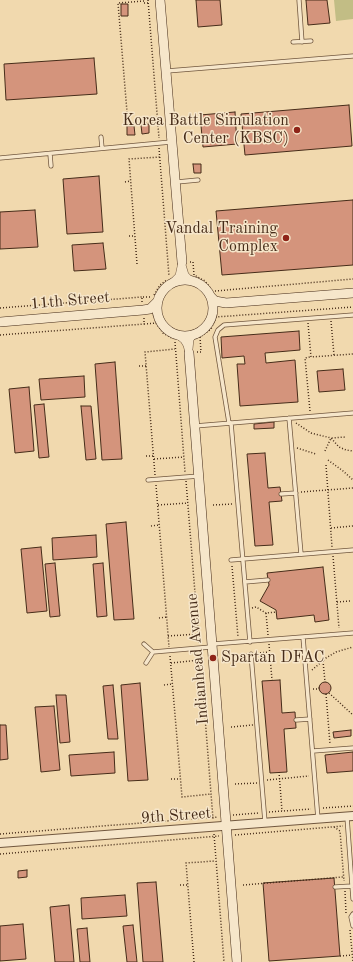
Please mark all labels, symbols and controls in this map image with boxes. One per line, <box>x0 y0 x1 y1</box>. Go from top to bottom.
place label: Korea Battle Simulation Center (KBSC) <box>122 111 289 149</box>
marker: Korea Battle Simulation Center (KBSC) <box>292 125 302 135</box>
place label: Vandal Training Complex <box>165 219 278 257</box>
marker: Vandal Training Complex <box>281 233 291 243</box>
street label: 11th Street <box>29 288 111 314</box>
street label: Indianhead Avenue <box>183 593 213 725</box>
place label: Spartan DFAC <box>221 648 324 668</box>
marker: Spartan DFAC <box>208 653 218 663</box>
street label: 9th Street <box>140 804 212 828</box>

